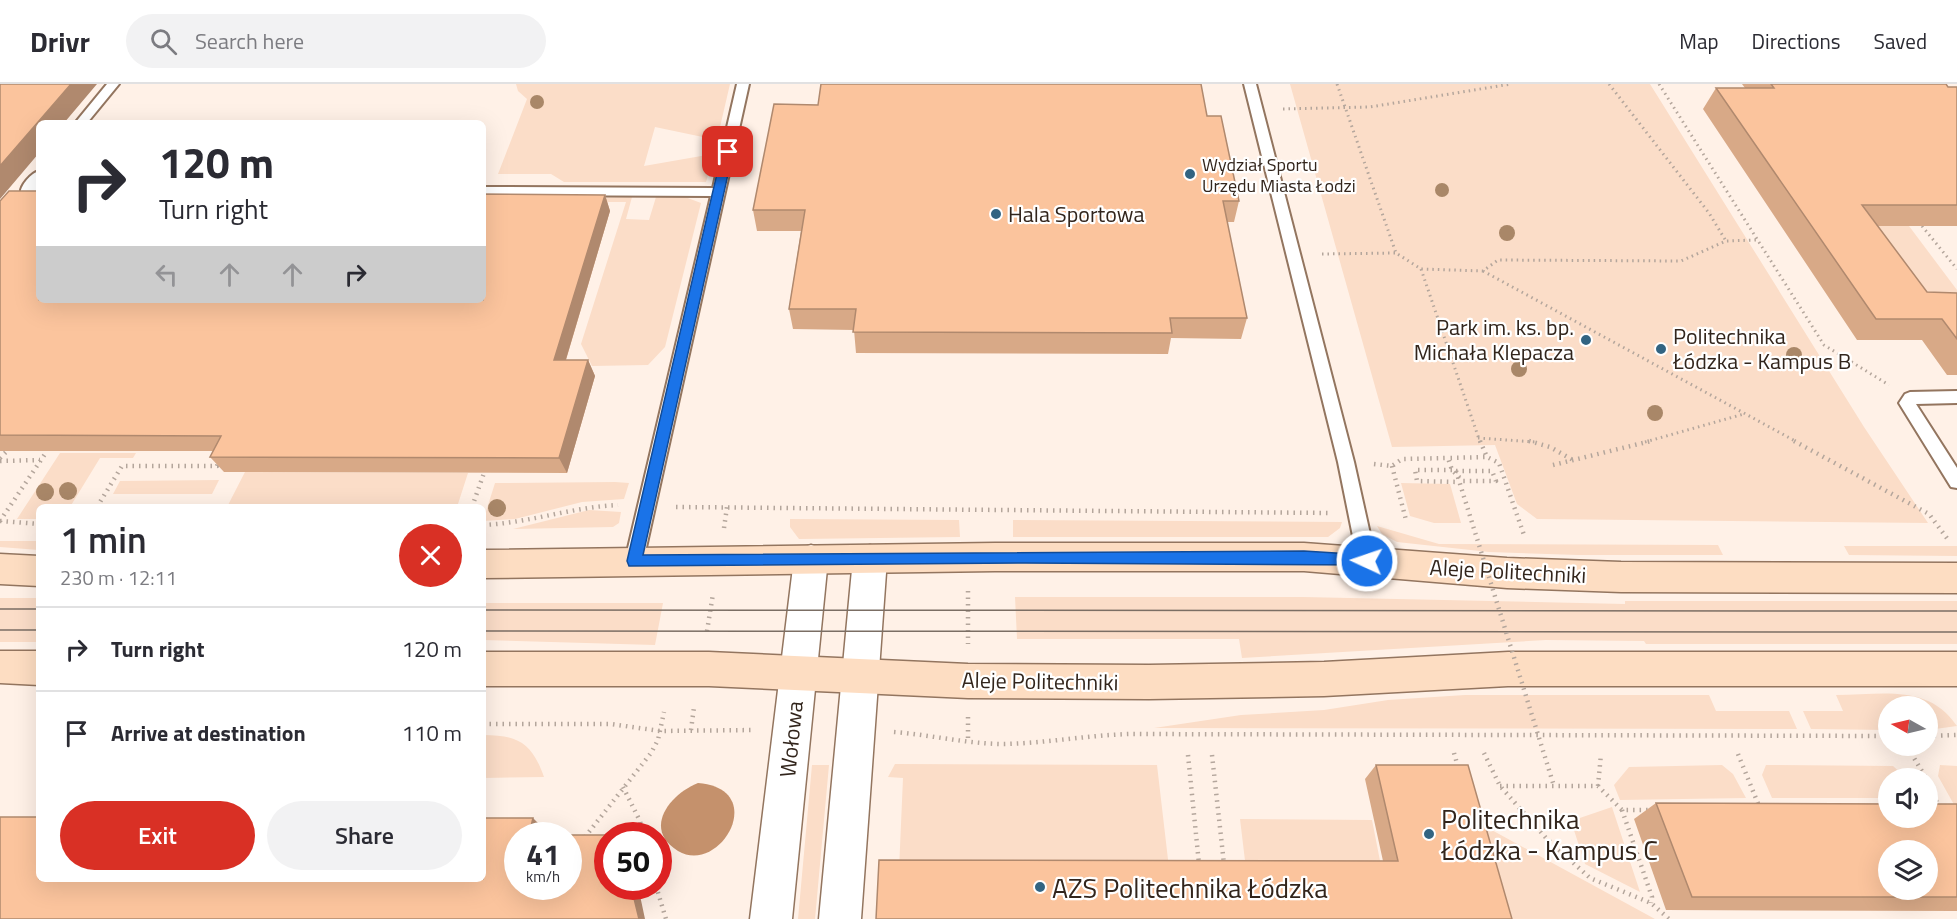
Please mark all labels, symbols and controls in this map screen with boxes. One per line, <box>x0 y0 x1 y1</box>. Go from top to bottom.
search box <box>126 14 546 68</box>
text: Drivr <box>30 20 90 63</box>
text: Search here <box>195 24 304 58</box>
icon: search <box>147 25 180 58</box>
text: Map <box>1679 25 1719 57</box>
text: Directions <box>1752 25 1841 57</box>
text: Saved <box>1874 25 1927 57</box>
pin <box>702 126 753 177</box>
text: 120 m <box>159 130 274 194</box>
icon: arrive <box>711 135 744 168</box>
icon: right <box>60 144 138 222</box>
place label: Wydział Sportu Urzędu Miasta Łodzi <box>1202 151 1356 199</box>
marker: Wydział Sportu Urzędu Miasta Łodzi <box>1183 167 1197 181</box>
text: Turn right <box>159 188 268 229</box>
place label: Hala Sportowa <box>1008 197 1144 231</box>
marker: Hala Sportowa <box>989 207 1003 221</box>
icon: left <box>150 258 183 291</box>
icon: ahead <box>213 258 246 291</box>
icon: ahead <box>276 258 309 291</box>
icon: right <box>339 258 372 291</box>
place label: Park im. ks. bp. Michała Klepacza <box>1414 310 1574 369</box>
place label: Politechnika Łódzka - Kampus B <box>1672 319 1851 378</box>
marker: Park im. ks. bp. Michała Klepacza <box>1579 333 1593 347</box>
marker: Politechnika Łódzka - Kampus B <box>1654 342 1668 356</box>
text: 1 min <box>60 512 147 567</box>
button: close <box>399 524 462 587</box>
position arrow <box>1335 529 1399 593</box>
street label: Aleje Politechniki <box>1429 550 1587 592</box>
text: 230 m · 12:11 <box>60 562 177 593</box>
text: Turn right <box>111 632 205 666</box>
text: 120 m <box>402 632 462 666</box>
icon: right <box>60 633 93 666</box>
street label: Aleje Politechniki <box>961 663 1119 699</box>
north arrow <box>1878 696 1938 756</box>
map controls <box>1878 696 1938 900</box>
street label: Wołowa <box>770 699 812 779</box>
text: Arrive at destination <box>111 716 306 750</box>
text: 110 m <box>402 716 462 750</box>
icon: arrive <box>60 717 93 750</box>
button: sound <box>1878 768 1938 828</box>
place label: Politechnika Łódzka - Kampus C <box>1440 798 1658 870</box>
button: Exit <box>60 801 255 870</box>
button: Share <box>267 801 462 870</box>
speed limit sign: 50 <box>594 822 672 900</box>
marker: Politechnika Łódzka - Kampus C <box>1422 827 1436 841</box>
text: 41 <box>526 831 560 877</box>
button: layers <box>1878 840 1938 900</box>
text: km/h <box>526 865 560 888</box>
place label: AZS Politechnika Łódzka <box>1052 867 1328 908</box>
marker: AZS Politechnika Łódzka <box>1033 880 1047 894</box>

